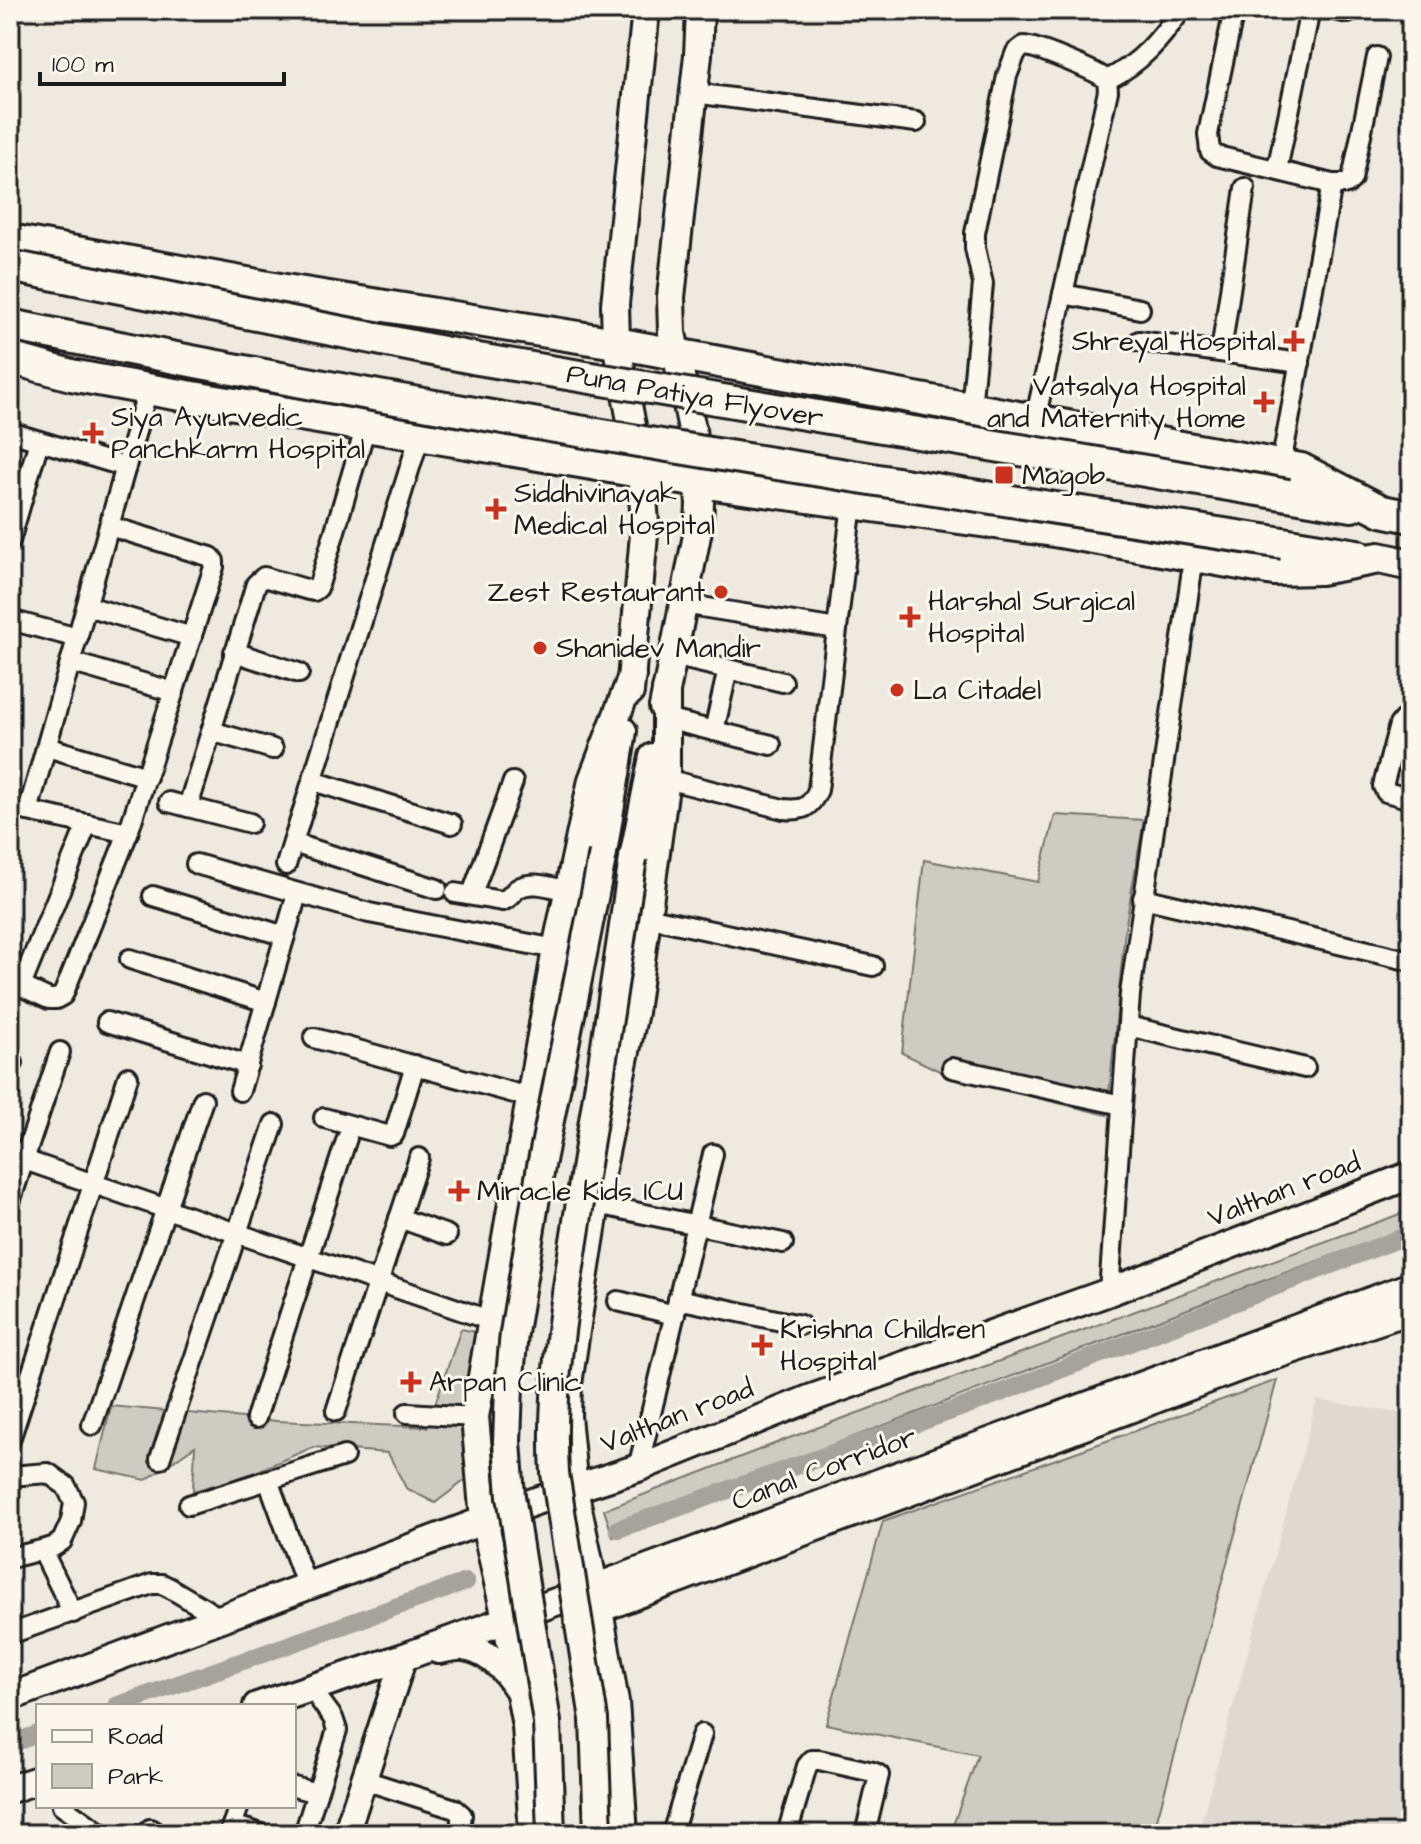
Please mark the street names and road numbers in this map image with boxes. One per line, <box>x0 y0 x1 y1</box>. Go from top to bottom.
street label: Puna Patiya Flyover <box>563 354 826 440</box>
street label: Valthan road <box>1202 1143 1366 1237</box>
street label: Valthan road <box>595 1369 759 1463</box>
street label: Canal Corridor <box>726 1417 922 1521</box>

